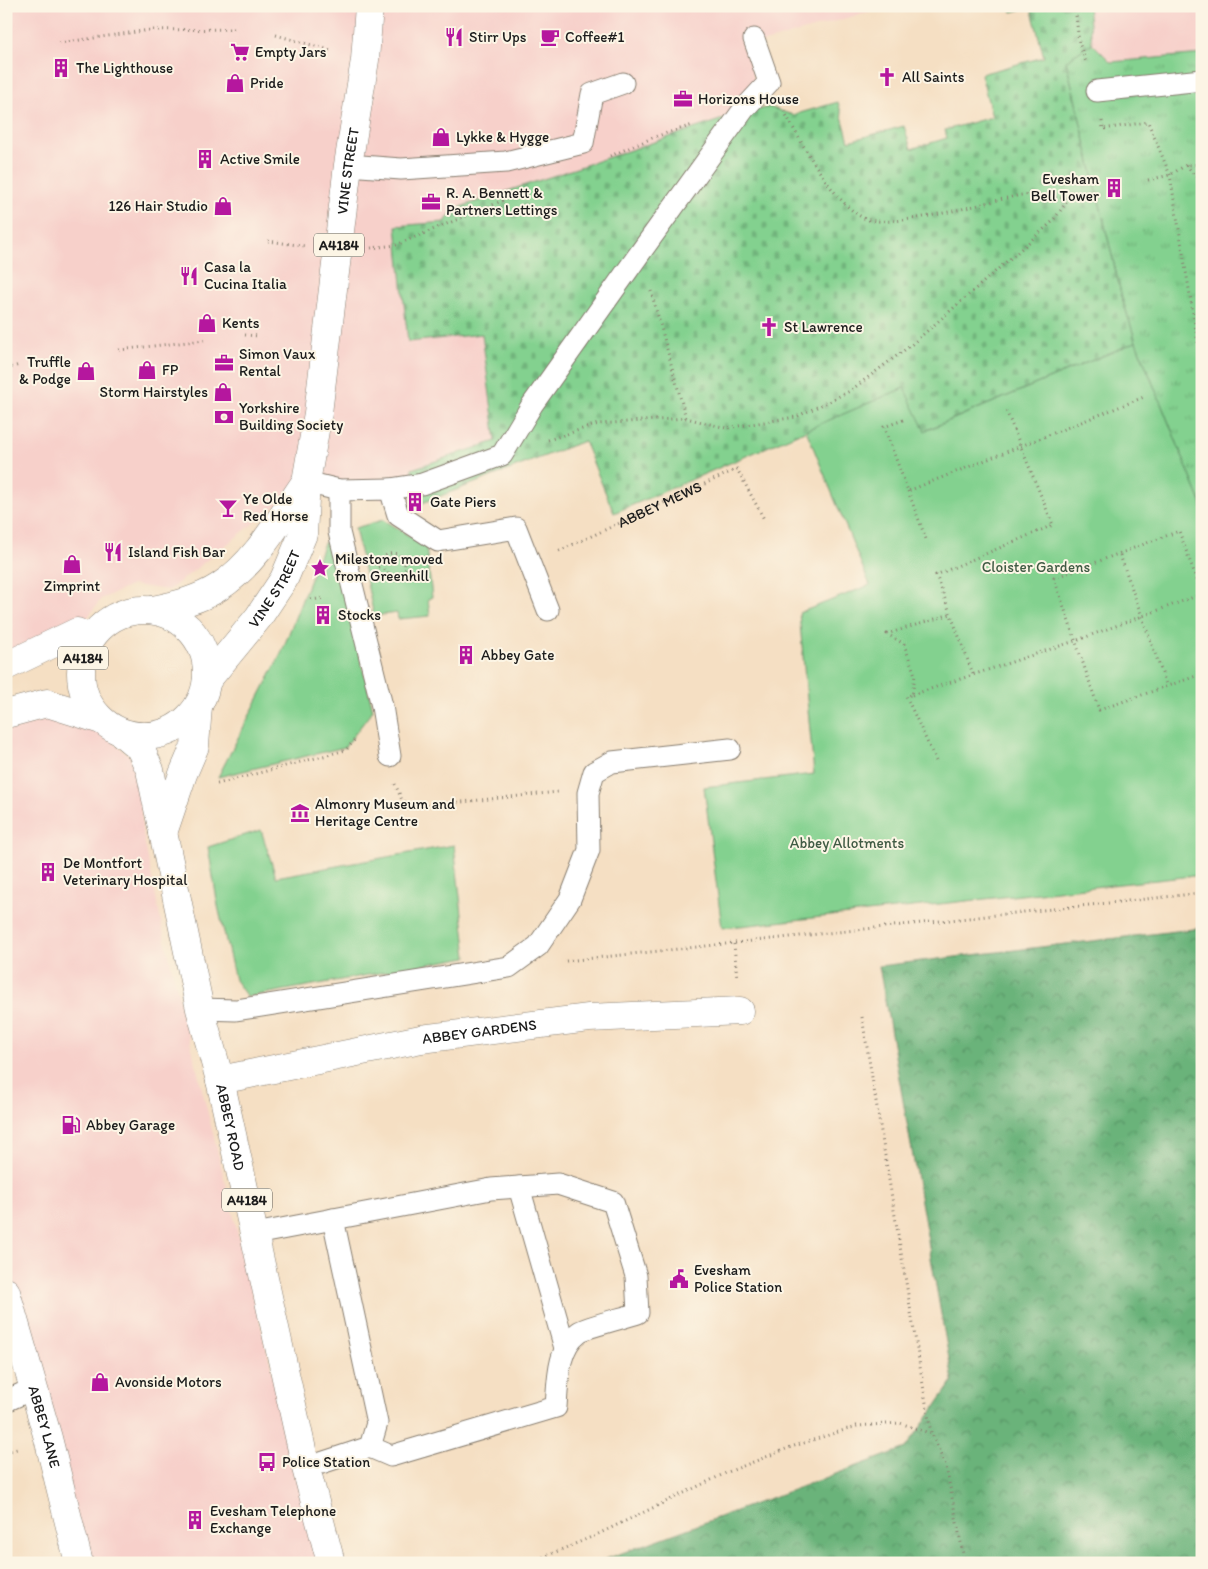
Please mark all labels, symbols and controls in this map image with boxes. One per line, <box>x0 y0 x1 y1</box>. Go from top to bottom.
restaurant icon: Stirr Ups <box>443 26 465 48</box>
cafe icon: Coffee#1 <box>539 26 561 48</box>
place label: Stirr Ups <box>469 28 527 46</box>
place label: Coffee#1 <box>565 28 624 46</box>
supermarket icon: Empty Jars <box>229 41 251 63</box>
place label: Empty Jars <box>255 43 327 61</box>
building icon: The Lighthouse <box>50 57 72 79</box>
place label: The Lighthouse <box>76 59 173 77</box>
church icon: All Saints <box>876 66 898 88</box>
place label: All Saints <box>902 68 965 86</box>
shop icon: Pride <box>224 72 246 94</box>
place label: Pride <box>250 74 284 92</box>
office icon: Horizons House <box>672 88 694 110</box>
place label: Horizons House <box>698 90 799 108</box>
street label: VINE STREET <box>333 126 363 215</box>
shop icon: Lykke & Hygge <box>430 126 452 148</box>
place label: Lykke & Hygge <box>456 128 549 146</box>
building icon: Active Smile <box>194 148 216 170</box>
place label: Active Smile <box>220 150 300 168</box>
place label: Evesham Bell Tower <box>1031 170 1099 205</box>
building icon: Evesham Bell Tower <box>1103 177 1125 199</box>
place label: R. A. Bennett & Partners Lettings <box>446 184 558 219</box>
office icon: R. A. Bennett & Partners Lettings <box>420 191 442 213</box>
shop icon: 126 Hair Studio <box>212 195 234 217</box>
place label: 126 Hair Studio <box>108 197 208 215</box>
road number: A4184 <box>314 234 364 256</box>
place label: Casa la Cucina Italia <box>204 258 287 293</box>
restaurant icon: Casa la Cucina Italia <box>178 265 200 287</box>
shop icon: Kents <box>196 312 218 334</box>
place label: Kents <box>222 314 260 332</box>
church icon: St Lawrence <box>758 316 780 338</box>
place label: St Lawrence <box>784 318 863 336</box>
place label: Simon Vaux Rental <box>239 345 316 380</box>
office icon: Simon Vaux Rental <box>213 352 235 374</box>
place label: Truffle & Podge <box>19 353 71 388</box>
shop icon: FP <box>136 359 158 381</box>
shop icon: Truffle & Podge <box>75 360 97 382</box>
place label: FP <box>162 361 179 379</box>
shop icon: Storm Hairstyles <box>212 381 234 403</box>
place label: Storm Hairstyles <box>100 383 208 401</box>
place label: Yorkshire Building Society <box>239 399 343 434</box>
bank icon: Yorkshire Building Society <box>213 406 235 428</box>
street label: ABBEY MEWS <box>615 477 705 532</box>
place label: Ye Olde Red Horse <box>243 490 308 525</box>
building icon: Gate Piers <box>404 491 426 513</box>
place label: Gate Piers <box>430 493 496 511</box>
bar icon: Ye Olde Red Horse <box>217 497 239 519</box>
restaurant icon: Island Fish Bar <box>102 541 124 563</box>
place label: Island Fish Bar <box>128 543 225 561</box>
street label: VINE STREET <box>245 547 304 631</box>
place label: Milestone moved from Greenhill <box>335 550 444 585</box>
shop icon: Zimprint <box>61 553 83 575</box>
place icon: Milestone moved from Greenhill <box>309 557 331 579</box>
park label: Cloister Gardens <box>982 558 1091 576</box>
place label: Zimprint <box>44 577 101 595</box>
building icon: Stocks <box>312 604 334 626</box>
place label: Stocks <box>338 606 381 624</box>
building icon: Abbey Gate <box>455 644 477 666</box>
road number: A4184 <box>58 646 108 670</box>
place label: Abbey Gate <box>481 646 554 664</box>
place label: Almonry Museum and Heritage Centre <box>315 795 455 830</box>
museum icon: Almonry Museum and Heritage Centre <box>289 802 311 824</box>
park label: Abbey Allotments <box>790 834 904 852</box>
place label: De Montfort Veterinary Hospital <box>63 854 188 889</box>
building icon: De Montfort Veterinary Hospital <box>37 861 59 883</box>
street label: ABBEY GARDENS <box>421 1016 538 1048</box>
street label: ABBEY ROAD <box>212 1082 249 1172</box>
fuel station icon: Abbey Garage <box>60 1114 82 1136</box>
place label: Abbey Garage <box>86 1116 175 1134</box>
road number: A4184 <box>222 1188 272 1212</box>
place label: Evesham Police Station <box>694 1261 782 1296</box>
public building icon: Evesham Police Station <box>668 1268 690 1290</box>
shop icon: Avonside Motors <box>89 1371 111 1393</box>
place label: Avonside Motors <box>115 1373 222 1391</box>
street label: ABBEY LANE <box>24 1383 64 1470</box>
bus stop icon: Police Station <box>256 1451 278 1473</box>
place label: Police Station <box>282 1453 370 1471</box>
place label: Evesham Telephone Exchange <box>210 1502 336 1537</box>
building icon: Evesham Telephone Exchange <box>184 1509 206 1531</box>

